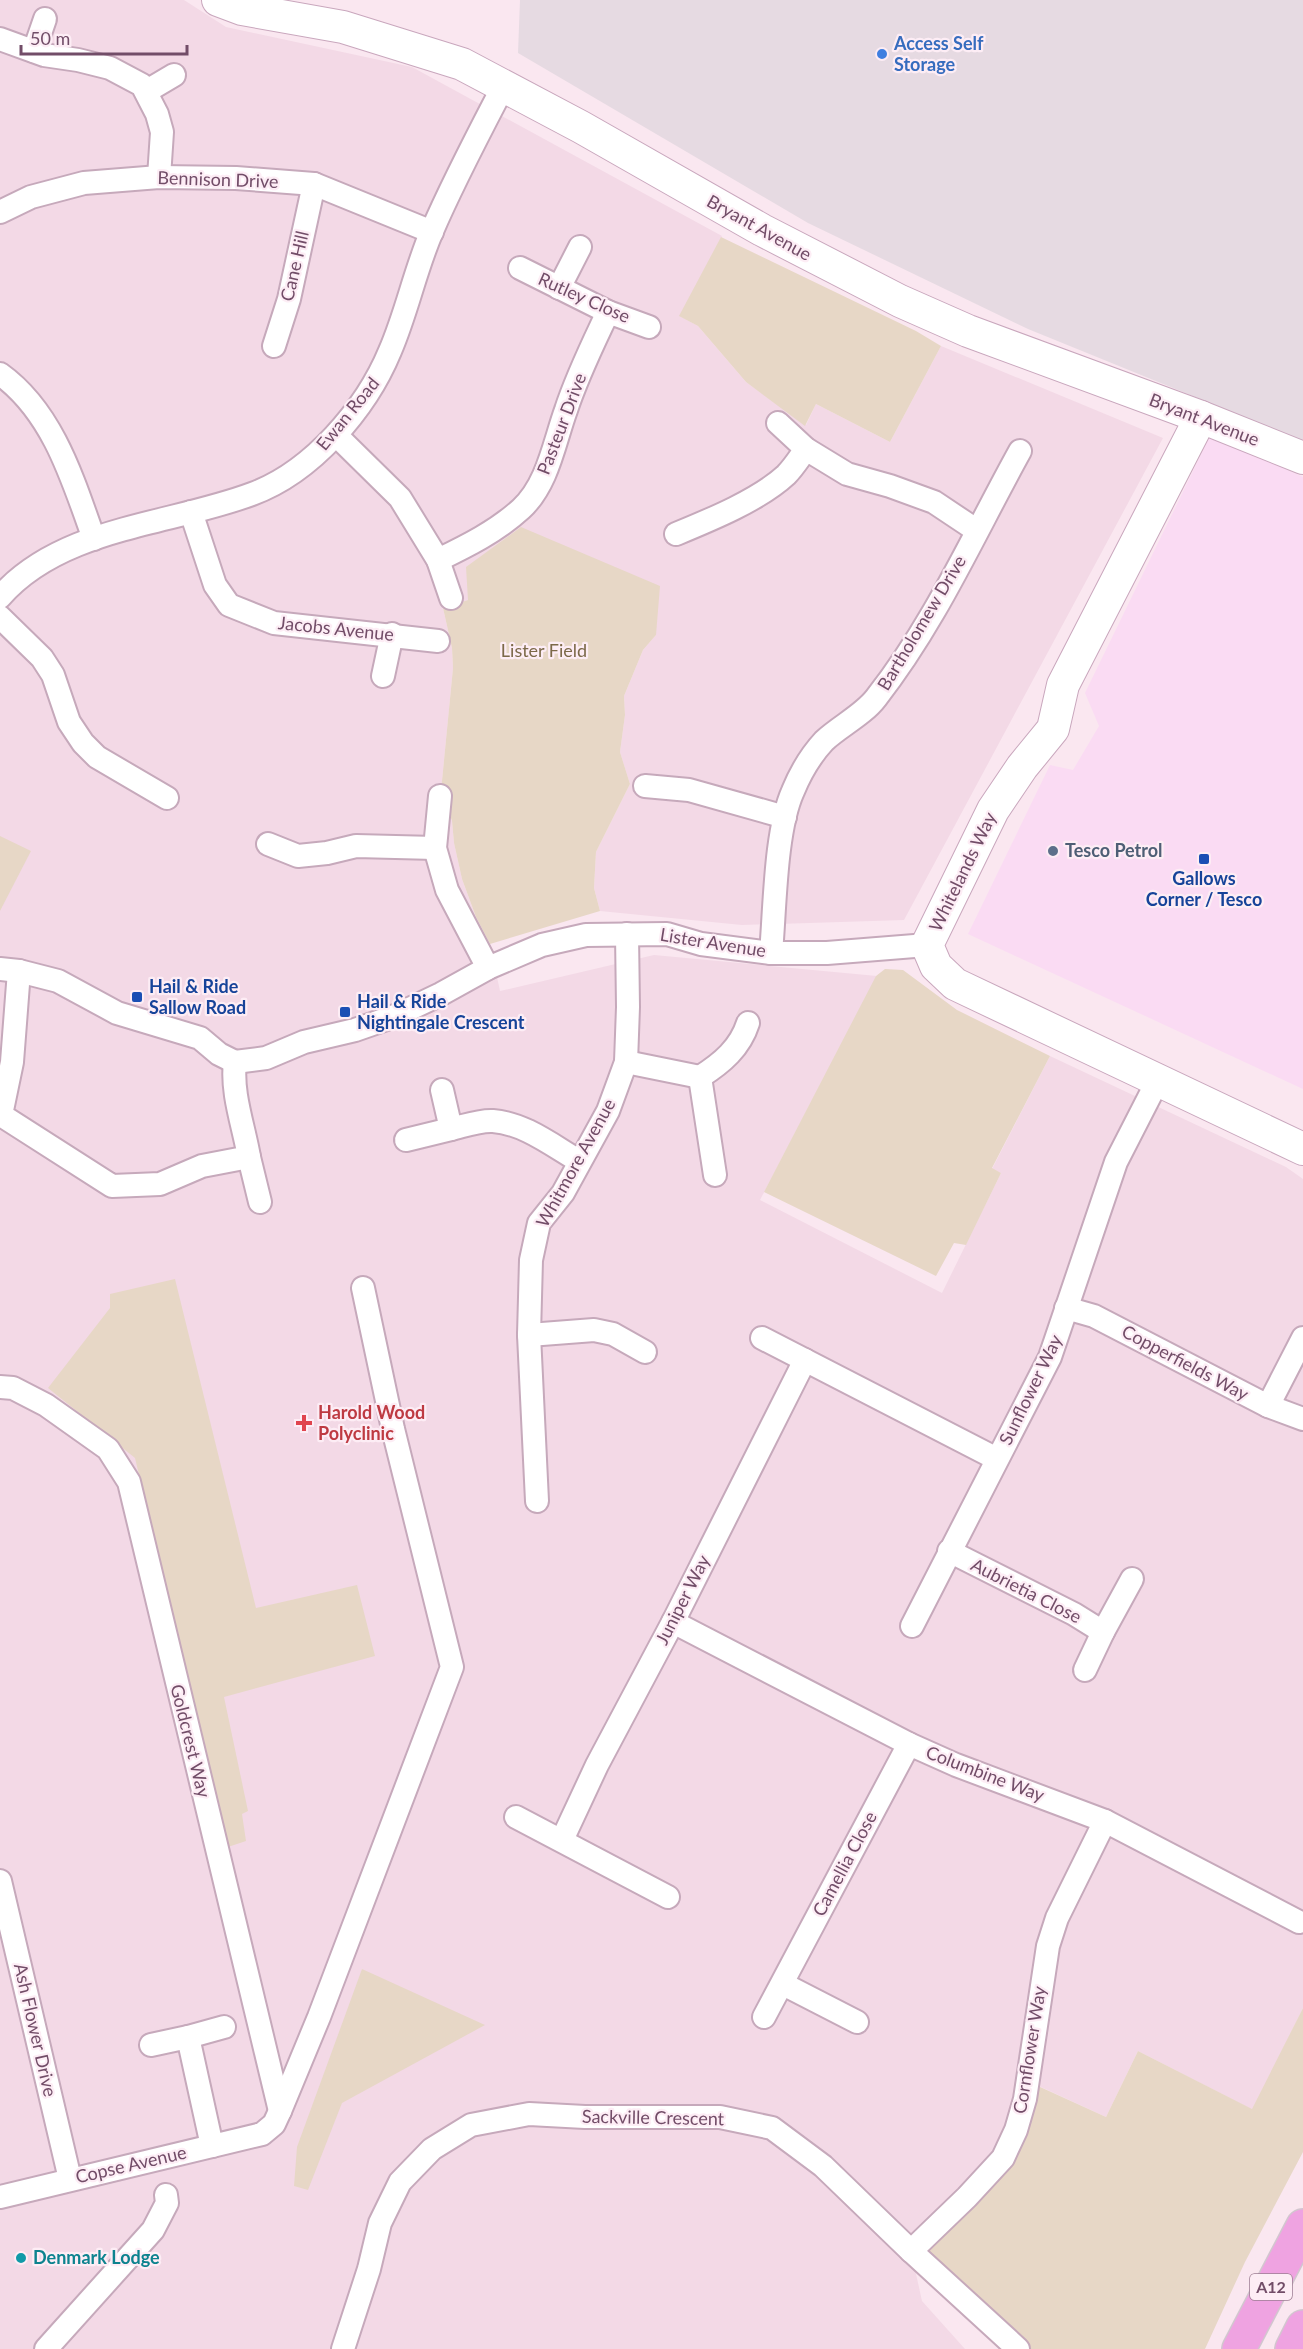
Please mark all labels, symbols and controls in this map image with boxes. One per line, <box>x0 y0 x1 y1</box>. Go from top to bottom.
scale bar <box>21 18 188 56</box>
text: 50 m <box>30 27 70 49</box>
place label: Access Self Storage <box>893 32 984 75</box>
marker: Access Self Storage <box>875 47 889 61</box>
street label: Bennison Drive <box>157 166 279 192</box>
street label: Bryant Avenue <box>703 189 816 265</box>
street label: Cane Hill <box>275 228 313 303</box>
street label: Rutley Close <box>535 267 634 327</box>
street label: Pasteur Drive <box>532 370 590 477</box>
street label: Ewan Road <box>311 372 383 454</box>
street label: Bryant Avenue <box>1146 388 1262 450</box>
street label: Bartholomew Drive <box>872 551 970 694</box>
street label: Jacobs Avenue <box>277 611 395 645</box>
park label: Lister Field <box>501 639 587 661</box>
street label: Whitelands Way <box>924 808 1001 935</box>
place label: Tesco Petrol <box>1065 839 1163 861</box>
marker: Tesco Petrol <box>1046 844 1060 858</box>
marker: Gallows Corner / Tesco <box>1197 852 1211 866</box>
place label: Gallows Corner / Tesco <box>1146 867 1262 910</box>
street label: Lister Avenue <box>659 923 768 961</box>
place label: Hail & Ride Sallow Road <box>149 975 246 1018</box>
marker: Hail & Ride Sallow Road <box>130 990 144 1004</box>
place label: Hail & Ride Nightingale Crescent <box>357 990 525 1033</box>
marker: Hail & Ride Nightingale Crescent <box>338 1005 352 1019</box>
street label: Whitmore Avenue <box>531 1094 620 1231</box>
street label: Copperfields Way <box>1118 1319 1253 1405</box>
street label: Sunflower Way <box>994 1330 1067 1448</box>
place label: Harold Wood Polyclinic <box>318 1401 425 1444</box>
marker: Harold Wood Polyclinic <box>295 1414 313 1432</box>
street label: Juniper Way <box>650 1550 714 1648</box>
street label: Aubrietia Close <box>968 1553 1085 1627</box>
street label: Goldcrest Way <box>166 1682 216 1800</box>
street label: Columbine Way <box>923 1740 1048 1806</box>
street label: Camellia Close <box>807 1807 881 1920</box>
street label: Ash Flower Drive <box>10 1961 62 2099</box>
street label: Cornflower Way <box>1008 1984 1050 2115</box>
street label: Sackville Crescent <box>582 2105 725 2129</box>
street label: Copse Avenue <box>73 2141 188 2187</box>
place label: Denmark Lodge <box>33 2246 160 2268</box>
marker: Denmark Lodge <box>14 2251 28 2265</box>
road number: A12 <box>1250 2274 1292 2300</box>

